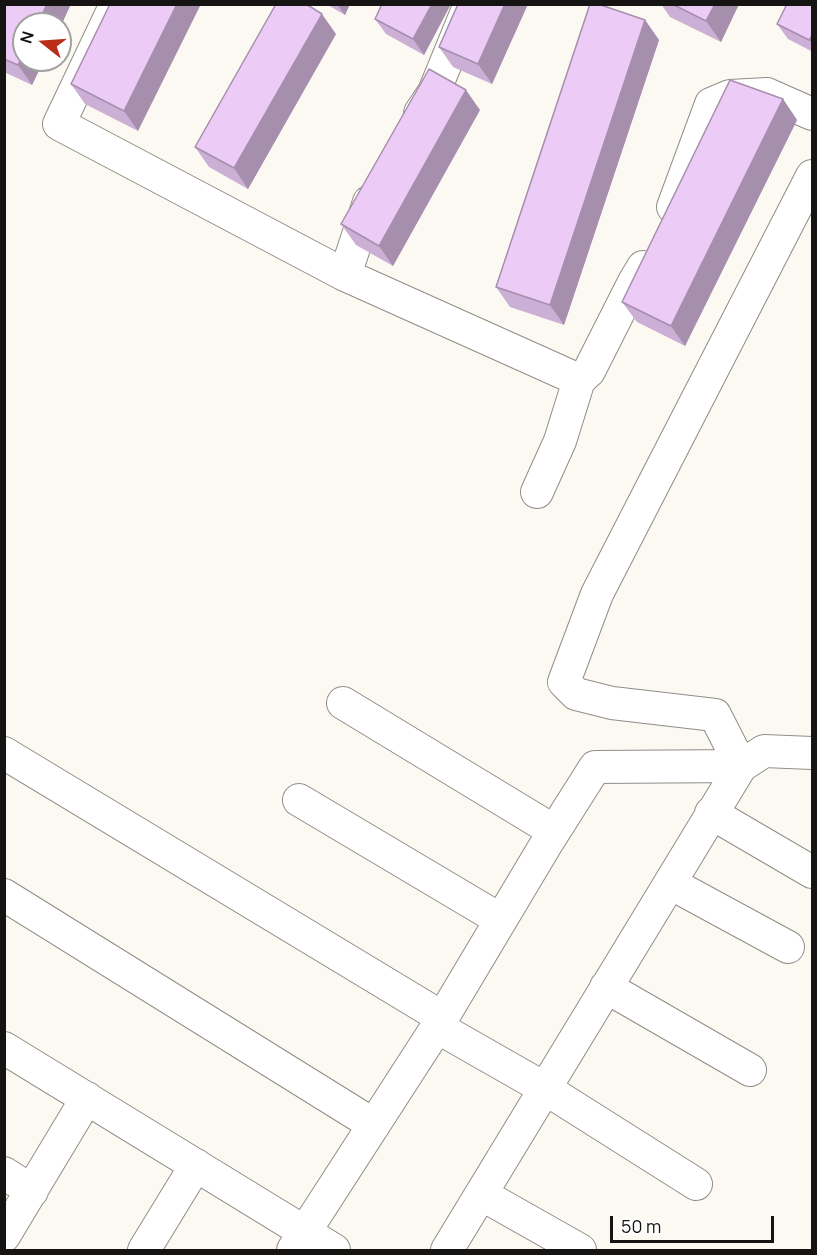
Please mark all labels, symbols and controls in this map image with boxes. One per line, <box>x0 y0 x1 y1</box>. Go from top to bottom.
north arrow <box>12 12 72 72</box>
text: N <box>14 29 39 46</box>
scale bar <box>613 1204 776 1242</box>
text: 50 m <box>621 1214 661 1238</box>

